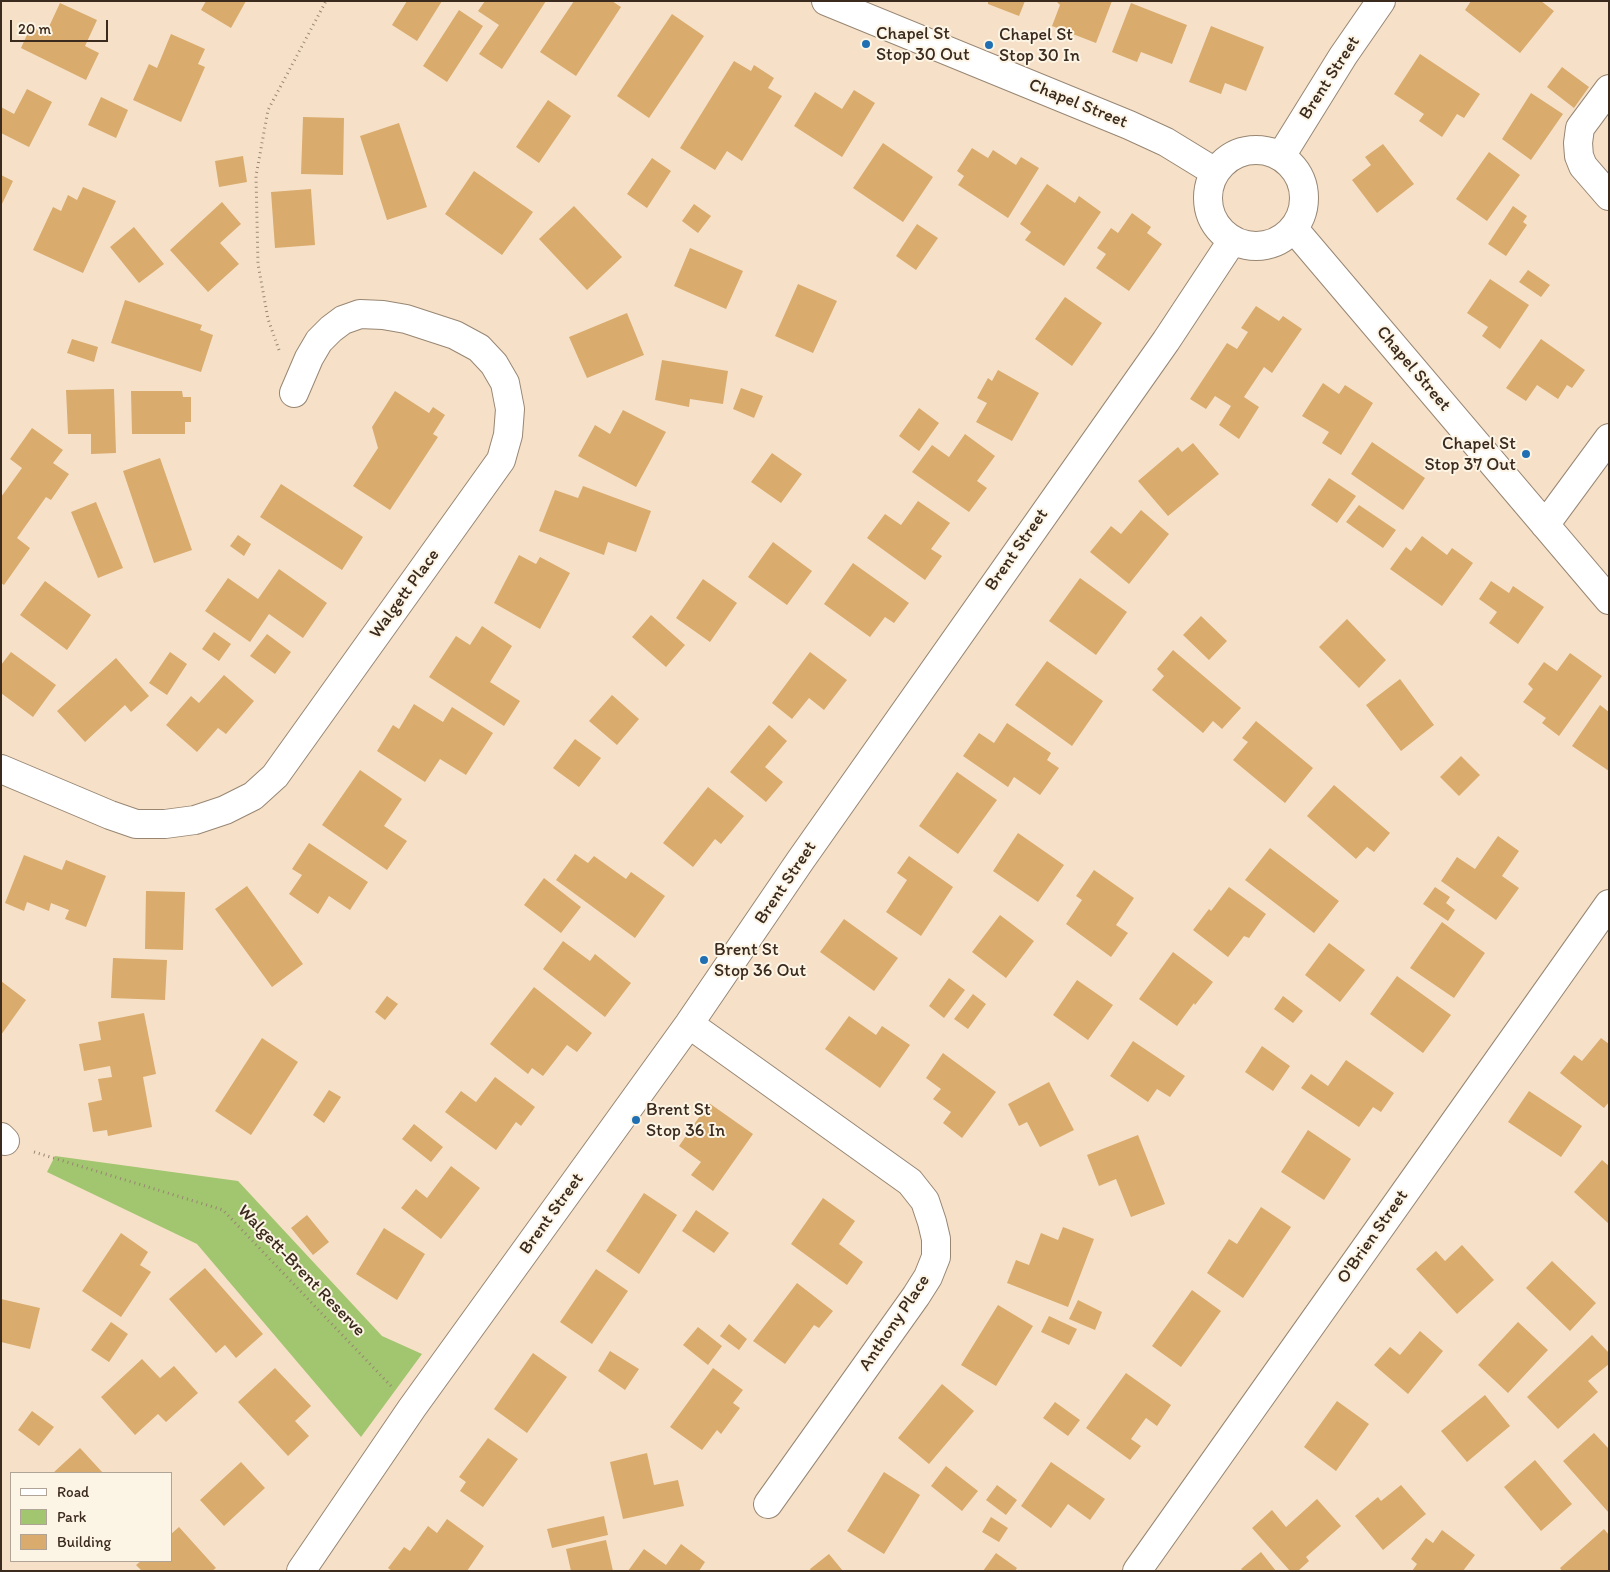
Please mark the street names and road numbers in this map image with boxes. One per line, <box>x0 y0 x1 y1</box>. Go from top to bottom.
street label: Brent Street <box>1295 32 1365 124</box>
street label: Chapel Street <box>1025 74 1131 134</box>
street label: Chapel Street <box>1371 322 1455 416</box>
street label: Brent Street <box>981 505 1053 595</box>
street label: Walgett Place <box>365 545 445 643</box>
street label: Brent Street <box>750 837 822 929</box>
street label: Brent Street <box>515 1169 589 1259</box>
street label: O'Brien Street <box>1333 1186 1413 1288</box>
street label: Walgett-Brent Reserve <box>232 1201 370 1341</box>
street label: Anthony Place <box>855 1271 935 1375</box>

